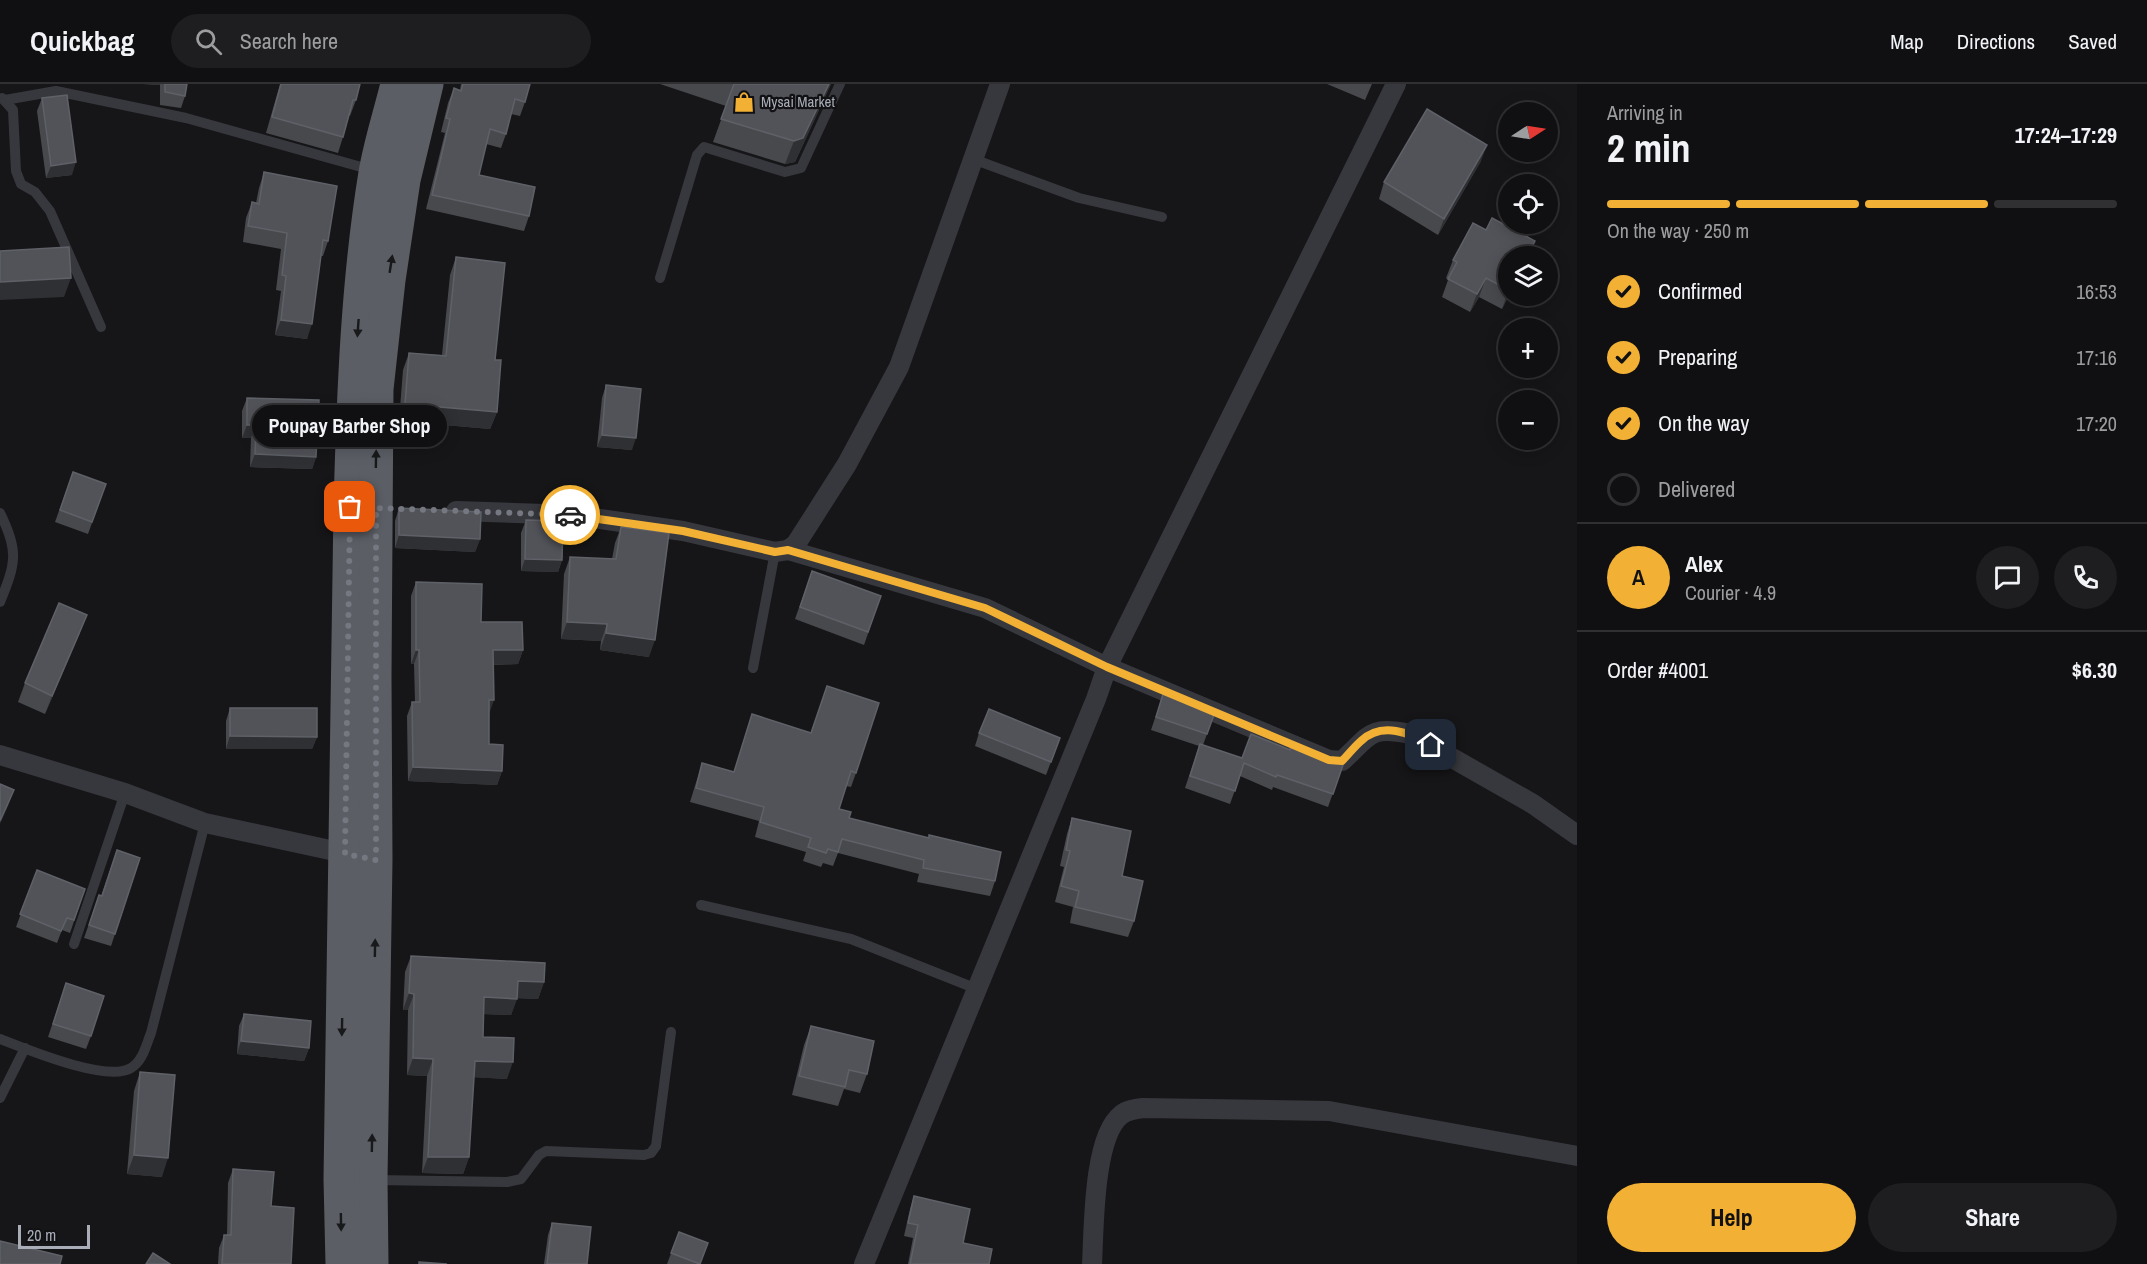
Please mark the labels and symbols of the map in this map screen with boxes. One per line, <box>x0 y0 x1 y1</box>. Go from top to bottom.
shop icon: Mysai Market <box>732 90 756 114</box>
place label: Mysai Market <box>761 91 835 112</box>
north arrow <box>1498 102 1558 162</box>
one-way arrow <box>387 255 396 274</box>
one-way arrow <box>354 318 363 337</box>
callout: Poupay Barber Shop <box>252 405 448 447</box>
one-way arrow <box>372 449 381 468</box>
pin <box>324 481 375 532</box>
courier <box>540 485 600 545</box>
pin <box>1405 719 1456 770</box>
one-way arrow <box>370 938 380 957</box>
one-way arrow <box>338 1017 347 1036</box>
one-way arrow <box>367 1133 376 1152</box>
one-way arrow <box>337 1212 346 1231</box>
scale bar <box>18 1222 90 1250</box>

